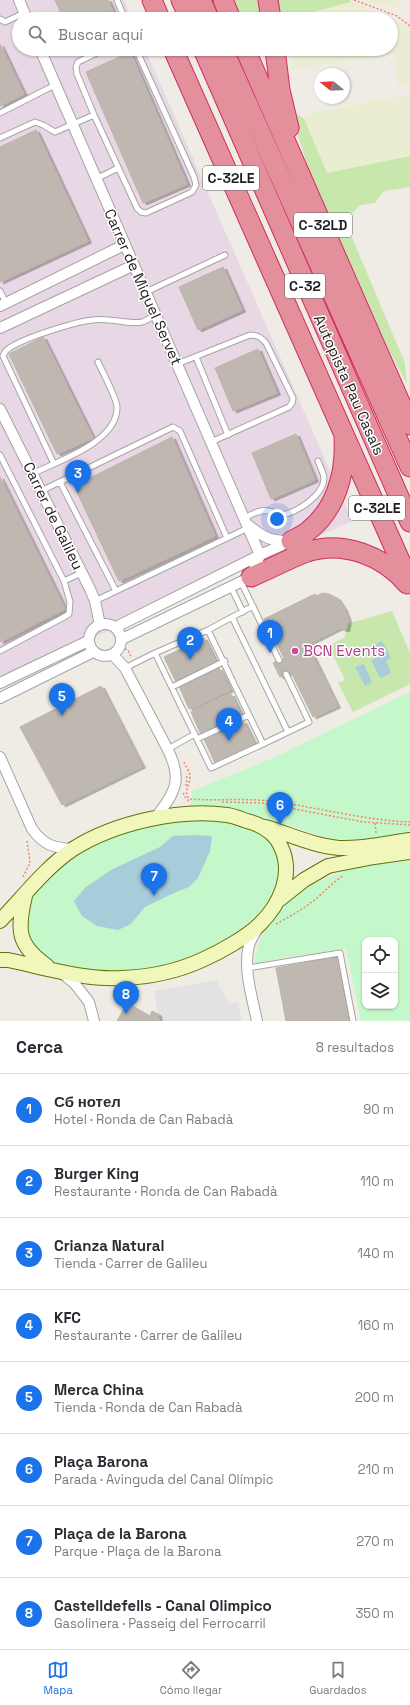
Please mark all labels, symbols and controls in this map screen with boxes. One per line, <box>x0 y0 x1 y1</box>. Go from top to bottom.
search box <box>12 12 398 56</box>
icon: search <box>26 23 48 45</box>
text: Buscar aquí <box>58 25 143 44</box>
north arrow <box>314 68 350 104</box>
road number: C-32LE <box>203 166 259 190</box>
street label: Carrer de Miquel Servet <box>100 206 187 368</box>
road number: C-32LD <box>294 213 352 237</box>
road number: C-32 <box>285 274 325 298</box>
street label: Autopista Pau Casals <box>310 312 389 458</box>
street label: Carrer de Galileu <box>19 459 88 573</box>
pin: 3 <box>65 460 91 493</box>
road number: C-32LE <box>349 496 405 520</box>
your location <box>267 509 287 529</box>
pin: 1 <box>257 620 283 653</box>
pin: 2 <box>177 627 203 660</box>
place label: BCN Events <box>303 641 385 660</box>
marker: BCN Events <box>290 646 300 656</box>
pin: 5 <box>49 683 75 716</box>
pin: 4 <box>216 708 242 741</box>
pin: 6 <box>267 792 293 825</box>
pin: 7 <box>141 863 167 896</box>
map controls <box>362 937 398 1009</box>
button: locate <box>362 937 398 973</box>
button: layers <box>362 973 398 1009</box>
pin: 8 <box>113 981 139 1014</box>
text: Cerca <box>16 1036 63 1058</box>
text: 8 resultados <box>316 1039 394 1056</box>
text: Сб нотел <box>54 1092 121 1111</box>
text: 1 <box>26 1101 32 1118</box>
text: 90 m <box>363 1101 394 1118</box>
text: Hotel · Ronda de Can Rabadà <box>54 1111 233 1128</box>
text: Burger King <box>54 1164 139 1183</box>
text: 2 <box>25 1173 33 1190</box>
text: 110 m <box>360 1173 394 1190</box>
text: Restaurante · Ronda de Can Rabadà <box>54 1183 277 1200</box>
text: Crianza Natural <box>54 1236 164 1255</box>
text: 3 <box>25 1245 33 1262</box>
text: 140 m <box>358 1245 394 1262</box>
text: Tienda · Carrer de Galileu <box>54 1255 207 1272</box>
text: KFC <box>54 1308 81 1327</box>
text: 4 <box>25 1317 33 1334</box>
text: 160 m <box>358 1317 394 1334</box>
text: Restaurante · Carrer de Galileu <box>54 1327 242 1344</box>
text: Merca China <box>54 1380 144 1399</box>
text: 5 <box>25 1389 33 1406</box>
text: 200 m <box>355 1389 394 1406</box>
text: Tienda · Ronda de Can Rabadà <box>54 1399 242 1416</box>
text: Plaça Barona <box>54 1452 148 1471</box>
text: 6 <box>25 1461 33 1478</box>
text: 210 m <box>358 1461 394 1478</box>
text: Parada · Avinguda del Canal Olímpic <box>54 1471 273 1488</box>
text: Plaça de la Barona <box>54 1524 187 1543</box>
text: 7 <box>25 1533 33 1550</box>
text: 270 m <box>356 1533 394 1550</box>
text: Parque · Plaça de la Barona <box>54 1543 221 1560</box>
text: Castelldefells - Canal Olimpico <box>54 1596 272 1615</box>
text: 8 <box>25 1605 33 1622</box>
text: 350 m <box>356 1605 394 1622</box>
text: Gasolinera · Passeig del Ferrocarril <box>54 1615 266 1632</box>
tab: Mapa <box>44 1659 73 1697</box>
tab: Cómo llegar <box>160 1659 222 1697</box>
tab: Guardados <box>309 1659 366 1697</box>

